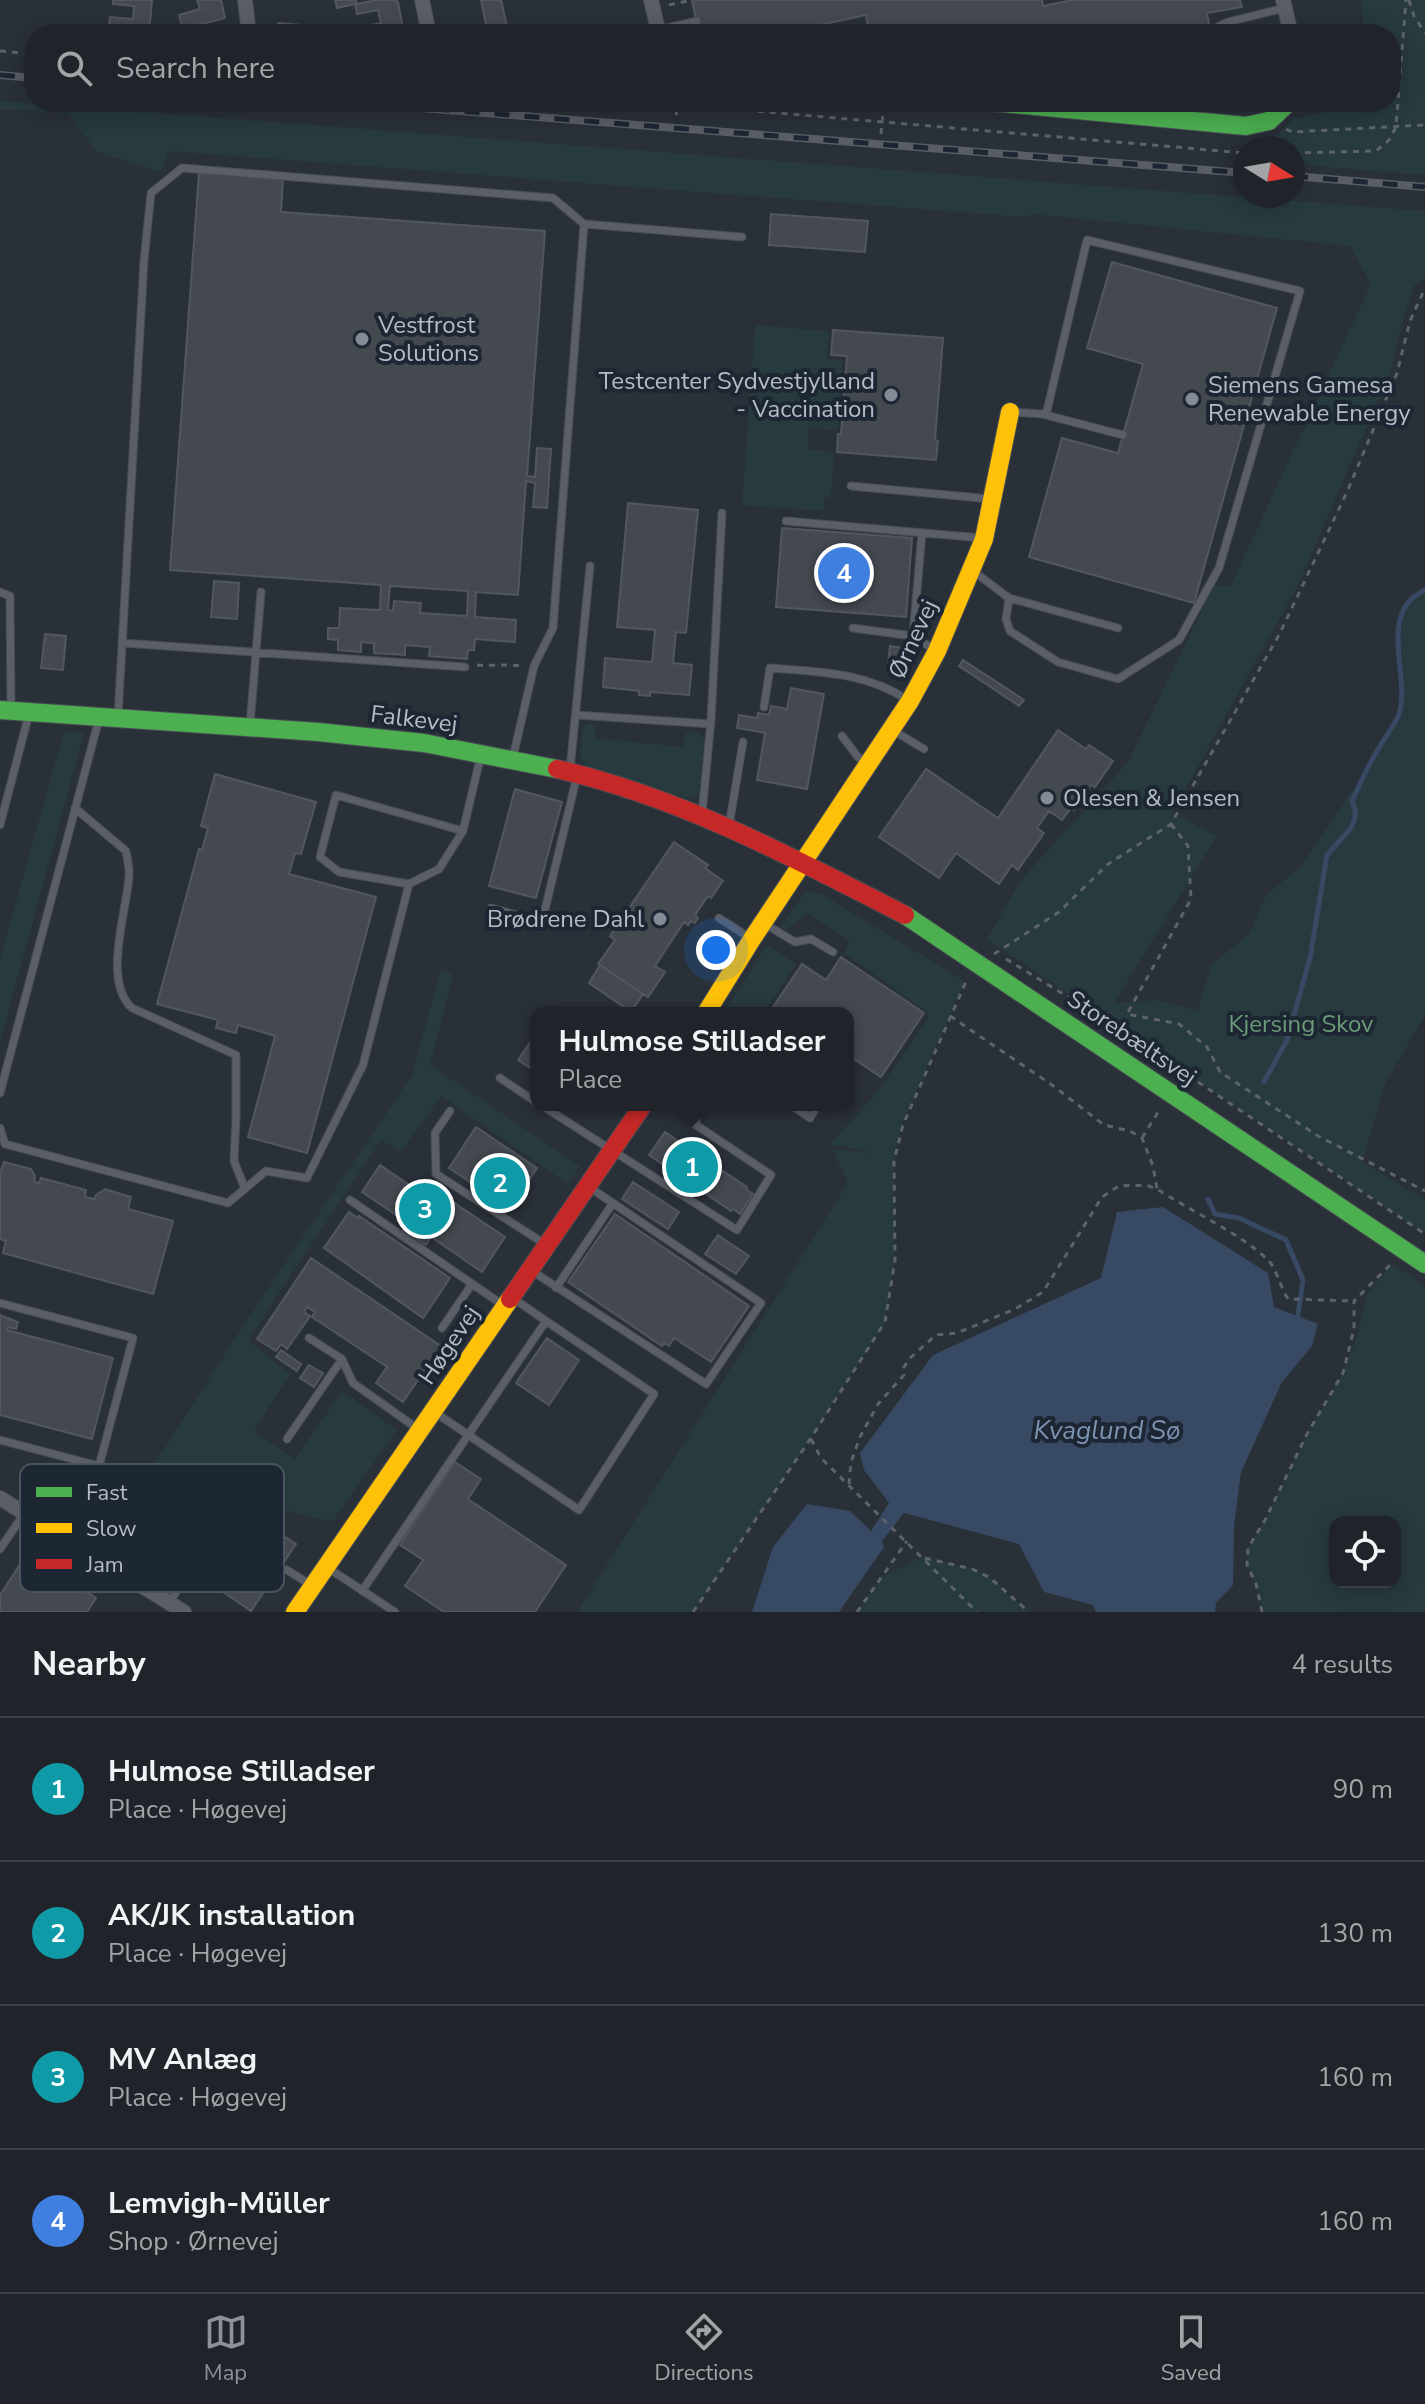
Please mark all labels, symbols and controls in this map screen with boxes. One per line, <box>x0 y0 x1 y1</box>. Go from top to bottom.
search box <box>24 24 1401 112</box>
icon: search <box>52 46 96 90</box>
text: Search here <box>116 48 275 89</box>
north arrow <box>1233 136 1305 208</box>
place label: Vestfrost Solutions <box>377 309 479 369</box>
marker: Vestfrost Solutions <box>353 330 371 348</box>
place label: Testcenter Sydvestjylland - Vaccination <box>599 365 875 425</box>
place label: Siemens Gamesa Renewable Energy <box>1208 369 1411 429</box>
marker: Testcenter Sydvestjylland - Vaccination <box>882 386 900 404</box>
marker: Siemens Gamesa Renewable Energy <box>1183 390 1201 408</box>
pin: 4 <box>818 543 870 603</box>
street label: Ørnevej <box>881 594 945 684</box>
street label: Falkevej <box>369 698 459 740</box>
place label: Olesen & Jensen <box>1063 782 1240 814</box>
marker: Olesen & Jensen <box>1038 789 1056 807</box>
place label: Brødrene Dahl <box>487 903 644 935</box>
marker: Brødrene Dahl <box>651 910 669 928</box>
your location <box>696 930 736 970</box>
street label: Storebæltsvej <box>1061 983 1203 1093</box>
popup <box>530 1007 854 1111</box>
park label: Kjersing Skov <box>1229 1008 1374 1040</box>
text: Hulmose Stilladser <box>559 1021 825 1062</box>
text: Place <box>559 1062 622 1097</box>
pin: 1 <box>666 1137 718 1197</box>
pin: 2 <box>474 1153 526 1213</box>
pin: 3 <box>399 1179 451 1239</box>
street label: Høgevej <box>411 1299 487 1391</box>
water label: Kvaglund Sø <box>1033 1413 1181 1448</box>
legend <box>20 1464 284 1592</box>
text: Fast <box>86 1478 128 1508</box>
text: Slow <box>86 1514 137 1544</box>
map controls <box>1329 1516 1401 1588</box>
button: locate <box>1329 1516 1401 1588</box>
text: Jam <box>85 1550 124 1580</box>
text: Nearby <box>32 1641 146 1687</box>
text: 4 results <box>1292 1647 1393 1682</box>
text: Hulmose Stilladser <box>108 1751 375 1792</box>
text: 1 <box>50 1772 66 1807</box>
text: 90 m <box>1333 1772 1393 1807</box>
text: Place · Høgevej <box>108 1792 287 1827</box>
text: AK/JK installation <box>108 1895 355 1936</box>
text: 2 <box>50 1916 66 1951</box>
text: 130 m <box>1317 1916 1393 1951</box>
text: Place · Høgevej <box>108 1936 287 1971</box>
text: MV Anlæg <box>108 2039 257 2080</box>
text: 3 <box>50 2060 66 2095</box>
text: 160 m <box>1317 2060 1393 2095</box>
text: Place · Høgevej <box>108 2080 287 2115</box>
text: Lemvigh-Müller <box>108 2183 330 2224</box>
text: 4 <box>50 2204 66 2239</box>
text: 160 m <box>1317 2204 1393 2239</box>
text: Shop · Ørnevej <box>108 2224 279 2259</box>
tab: Map <box>204 2310 248 2388</box>
tab: Directions <box>655 2310 754 2388</box>
tab: Saved <box>1161 2310 1221 2388</box>

